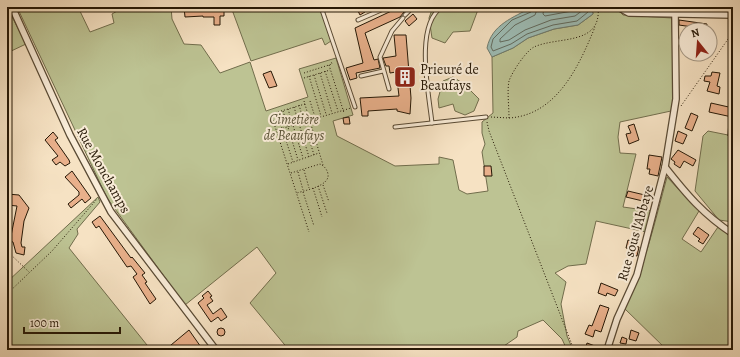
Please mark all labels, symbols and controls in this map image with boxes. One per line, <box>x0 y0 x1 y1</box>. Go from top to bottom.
north arrow <box>678 22 718 62</box>
text: N <box>689 25 701 41</box>
place label: Prieuré de Beaufays <box>420 60 479 95</box>
building icon: Prieuré de Beaufays <box>392 64 418 90</box>
park label: Cimetière de Beaufays <box>264 110 325 145</box>
street label: Rue Monchamps <box>72 124 135 217</box>
street label: Rue sous l'Abbaye <box>613 183 658 283</box>
scale bar <box>24 309 120 335</box>
text: 100 m <box>30 315 59 331</box>

